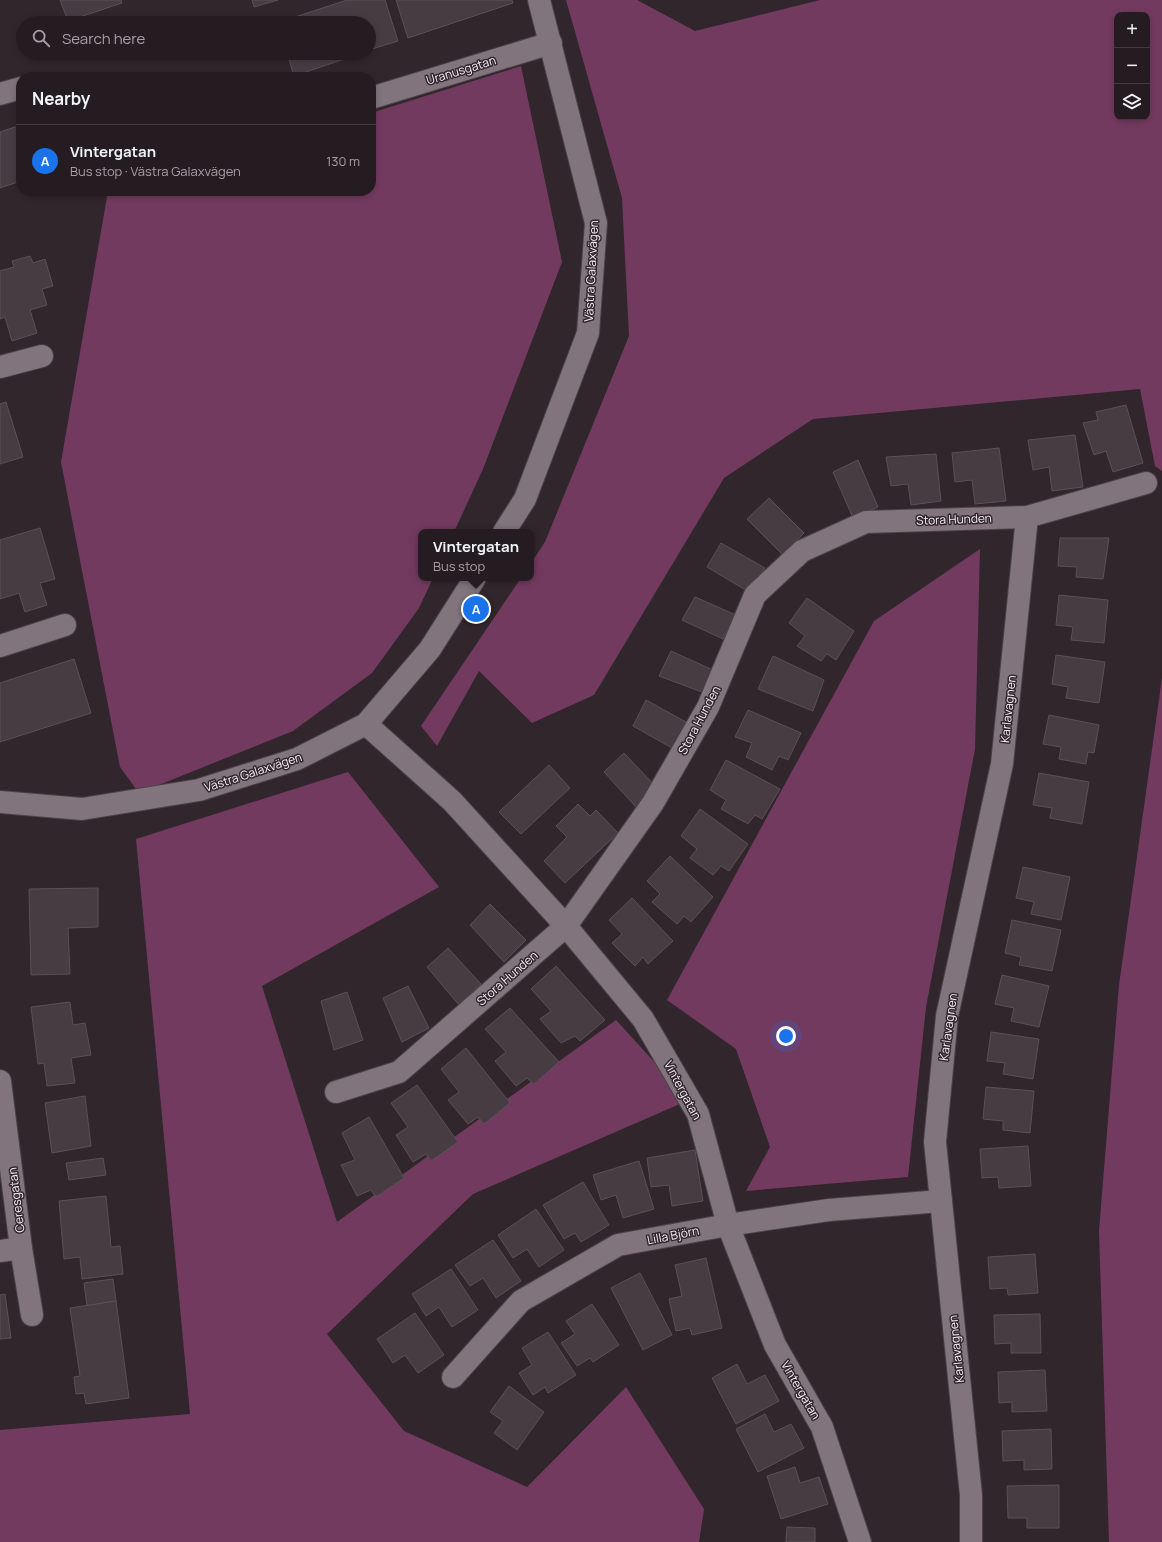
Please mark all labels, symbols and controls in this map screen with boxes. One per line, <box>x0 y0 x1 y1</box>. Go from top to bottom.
map controls <box>1114 12 1150 120</box>
button: + <box>1114 12 1150 48</box>
search box <box>16 16 376 60</box>
icon: search <box>30 27 52 49</box>
text: Search here <box>62 28 145 49</box>
button: − <box>1114 48 1150 84</box>
street label: Uranusgatan <box>424 51 498 89</box>
button: layers <box>1114 84 1150 120</box>
text: Nearby <box>32 87 90 110</box>
text: Vintergatan <box>70 141 156 162</box>
text: A <box>41 152 49 170</box>
text: 130 m <box>326 152 360 170</box>
text: Bus stop · Västra Galaxvägen <box>70 162 241 180</box>
street label: Västra Galaxvägen <box>580 220 602 322</box>
street label: Stora Hunden <box>916 509 992 529</box>
popup <box>418 529 534 581</box>
text: Vintergatan <box>433 536 519 557</box>
text: Bus stop <box>433 557 485 575</box>
pin: A <box>463 594 489 624</box>
street label: Karlavagnen <box>996 674 1020 744</box>
street label: Stora Hunden <box>674 683 724 757</box>
street label: Västra Galaxvägen <box>202 748 304 796</box>
street label: Stora Hunden <box>473 947 541 1009</box>
street label: Karlavagnen <box>935 992 961 1062</box>
your location <box>776 1026 796 1046</box>
street label: Vintergatan <box>660 1057 706 1123</box>
street label: Ceresgatan <box>4 1166 28 1234</box>
street label: Lilla Björn <box>646 1222 700 1248</box>
street label: Karlavagnen <box>944 1314 968 1384</box>
street label: Vintergatan <box>777 1358 825 1422</box>

